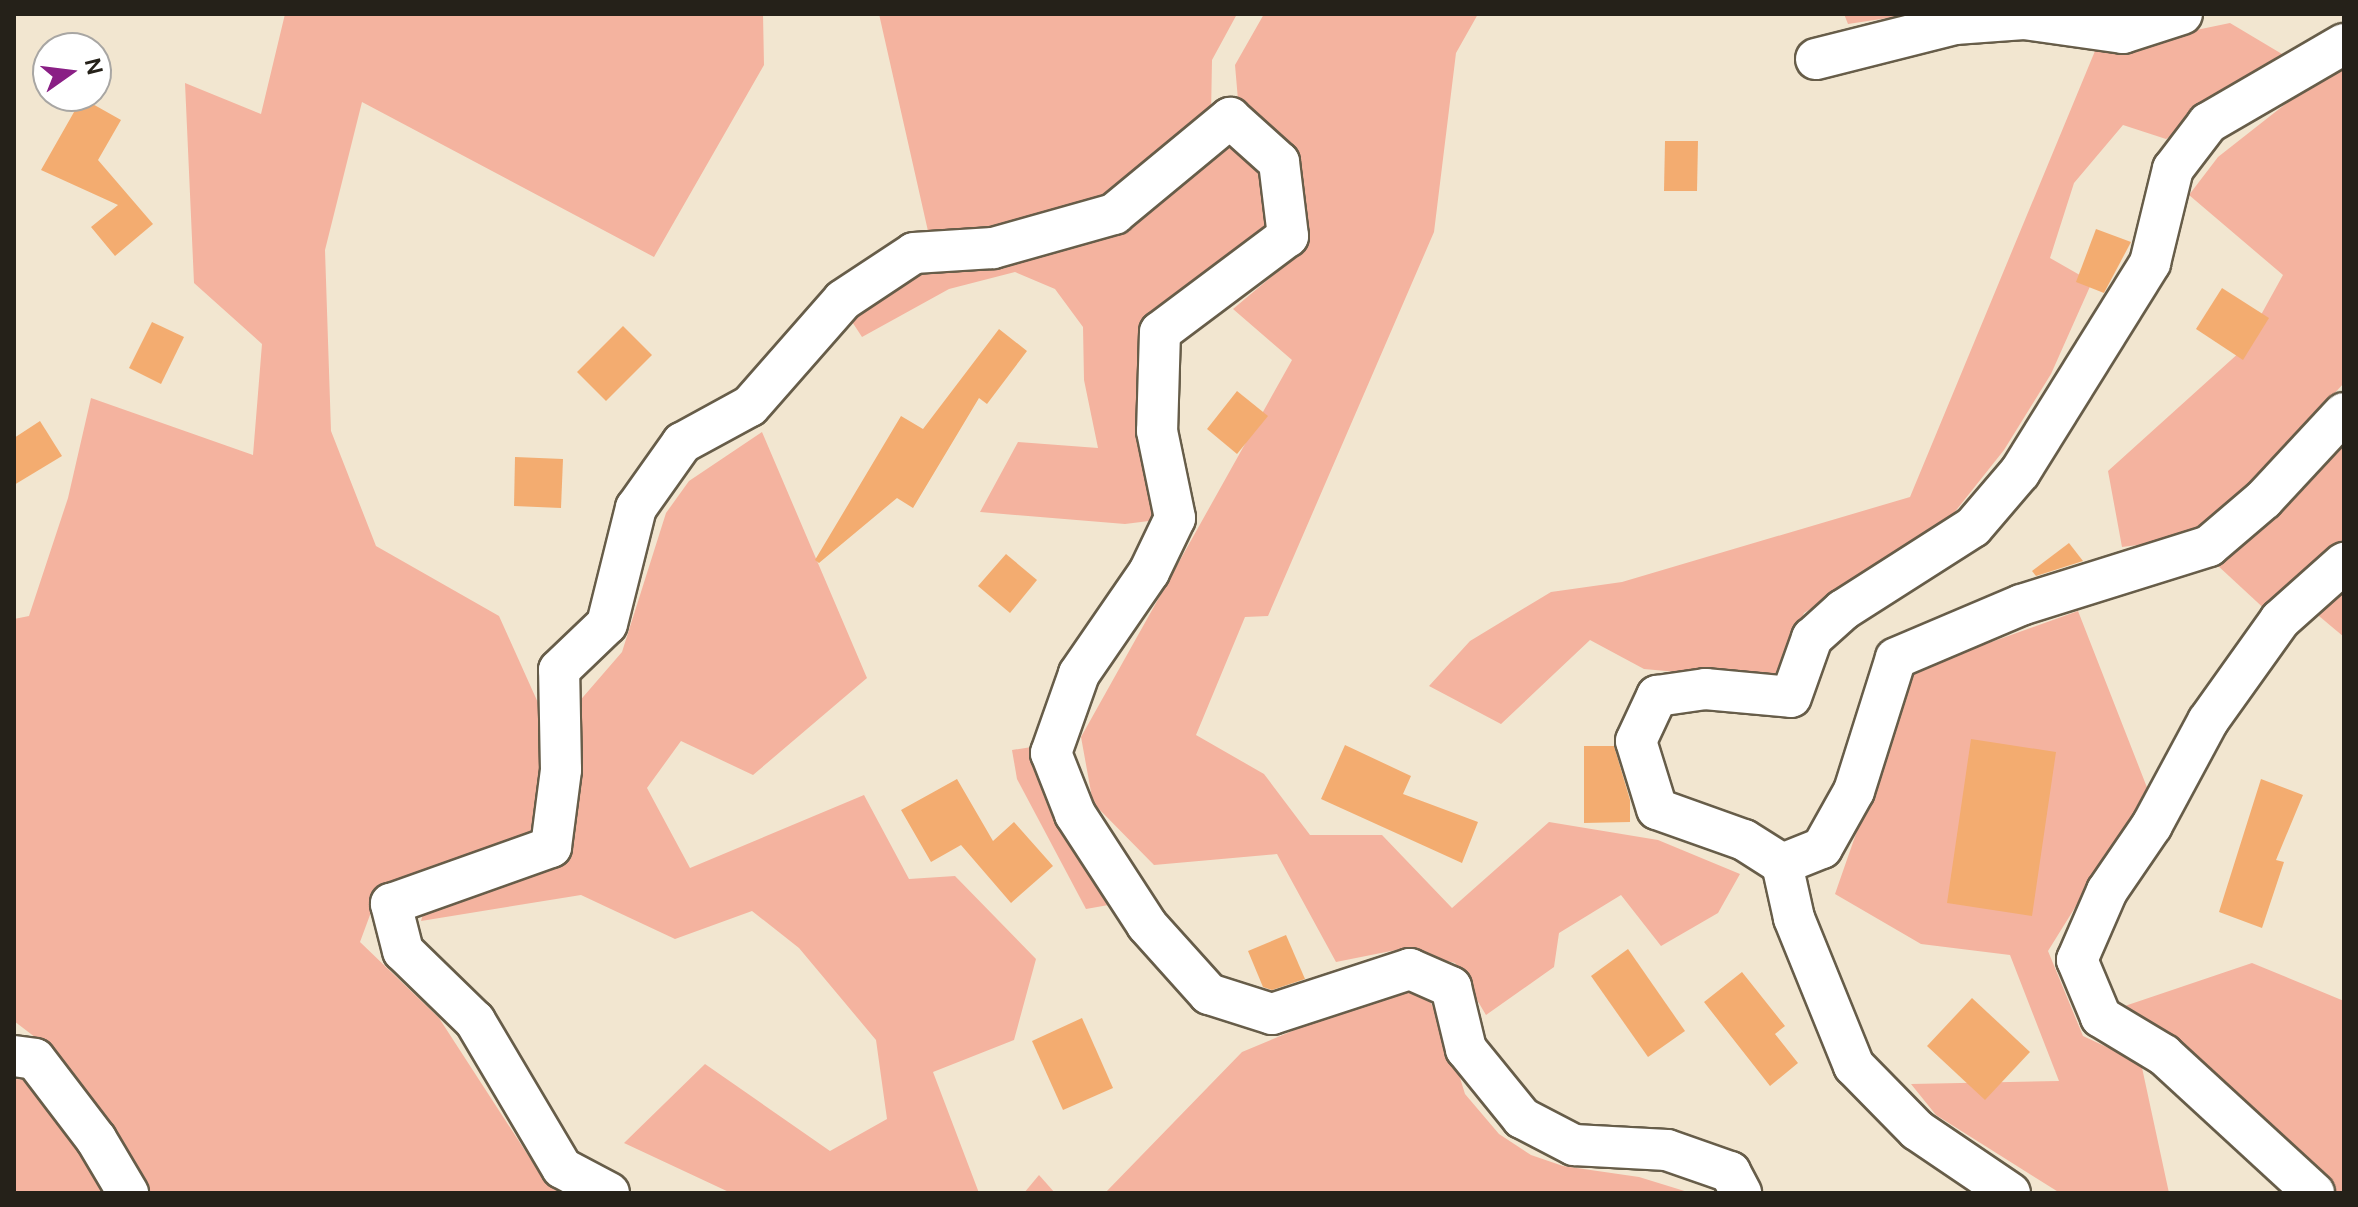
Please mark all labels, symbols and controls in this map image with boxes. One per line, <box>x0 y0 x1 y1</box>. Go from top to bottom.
north arrow <box>32 32 112 112</box>
text: N <box>78 55 110 78</box>

